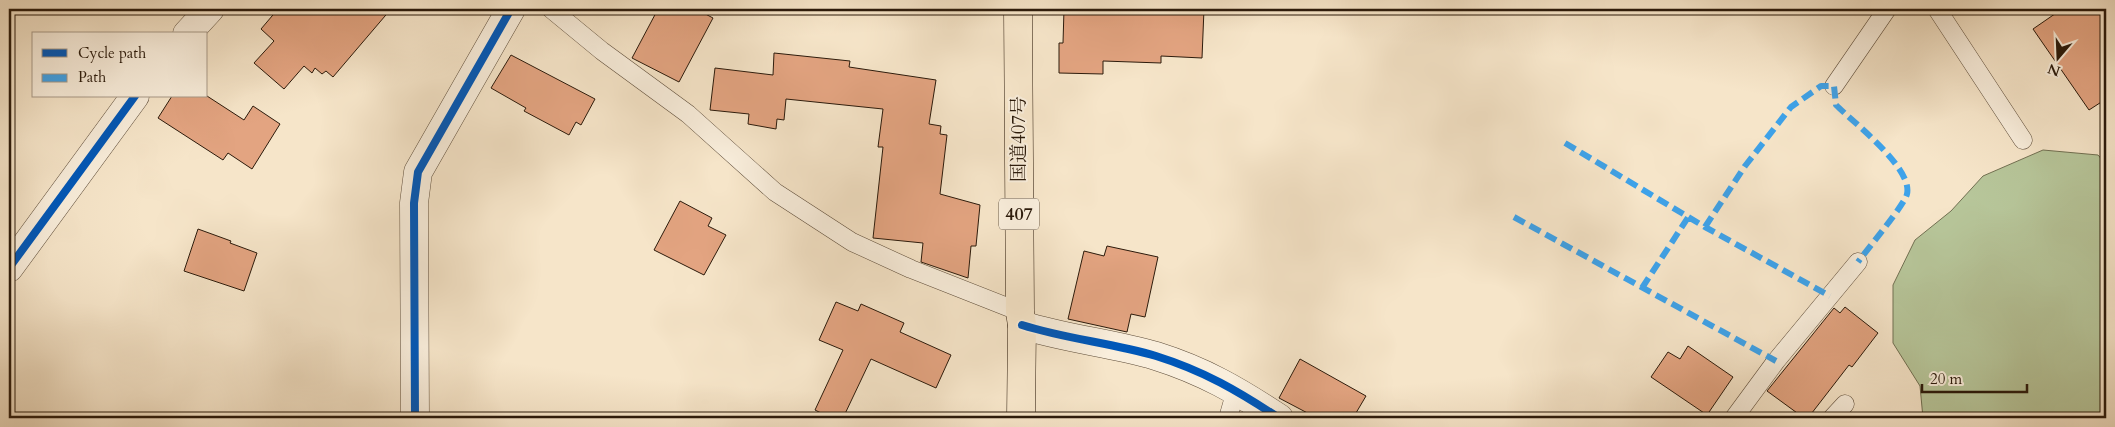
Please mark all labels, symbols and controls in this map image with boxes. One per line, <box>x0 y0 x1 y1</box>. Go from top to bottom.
legend <box>32 32 208 98</box>
north arrow <box>2032 32 2082 82</box>
text: Cycle path <box>78 43 147 63</box>
text: N <box>2045 59 2063 81</box>
text: Path <box>78 67 107 87</box>
street label: 国道407号 <box>1006 96 1032 182</box>
road number: 407 <box>999 198 1039 230</box>
scale bar <box>1922 362 2028 394</box>
text: 20 m <box>1930 369 1962 389</box>

